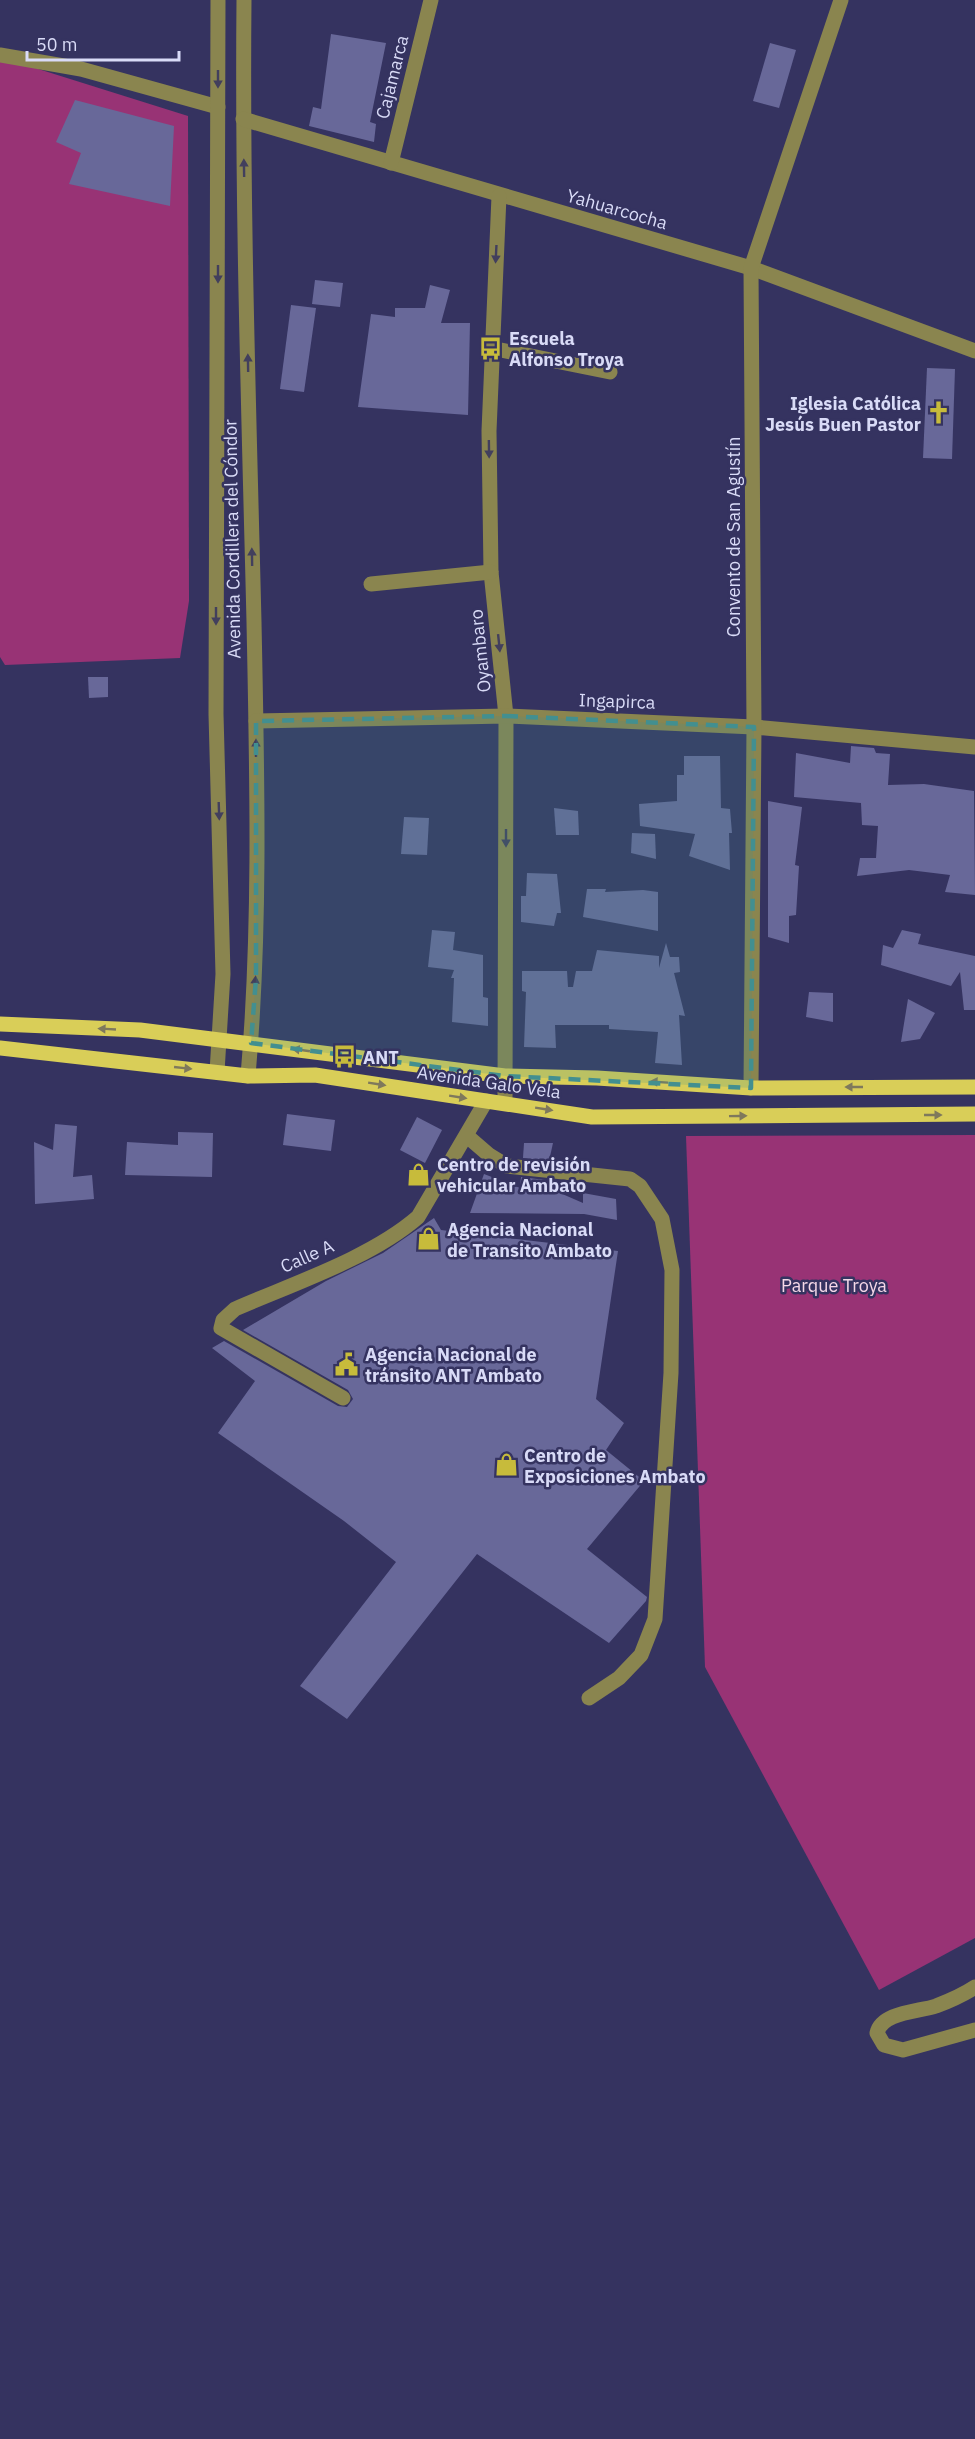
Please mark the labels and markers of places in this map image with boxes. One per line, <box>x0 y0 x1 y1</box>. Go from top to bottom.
place label: Escuela Alfonso Troya <box>509 327 624 371</box>
bus stop icon: Escuela Alfonso Troya <box>478 335 504 361</box>
place label: Iglesia Católica Jesús Buen Pastor <box>765 392 921 436</box>
church icon: Iglesia Católica Jesús Buen Pastor <box>926 400 952 426</box>
bus stop icon: ANT <box>332 1044 358 1070</box>
place label: ANT <box>363 1046 399 1069</box>
place label: Centro de revisión vehicular Ambato <box>437 1153 590 1197</box>
shop icon: Centro de revisión vehicular Ambato <box>406 1161 432 1187</box>
place label: Agencia Nacional de Transito Ambato <box>447 1218 612 1262</box>
shop icon: Agencia Nacional de Transito Ambato <box>416 1226 442 1252</box>
place label: Agencia Nacional de tránsito ANT Ambato <box>365 1343 542 1387</box>
public building icon: Agencia Nacional de tránsito ANT Ambato <box>334 1351 360 1377</box>
place label: Centro de Exposiciones Ambato <box>524 1444 706 1488</box>
shop icon: Centro de Exposiciones Ambato <box>493 1452 519 1478</box>

